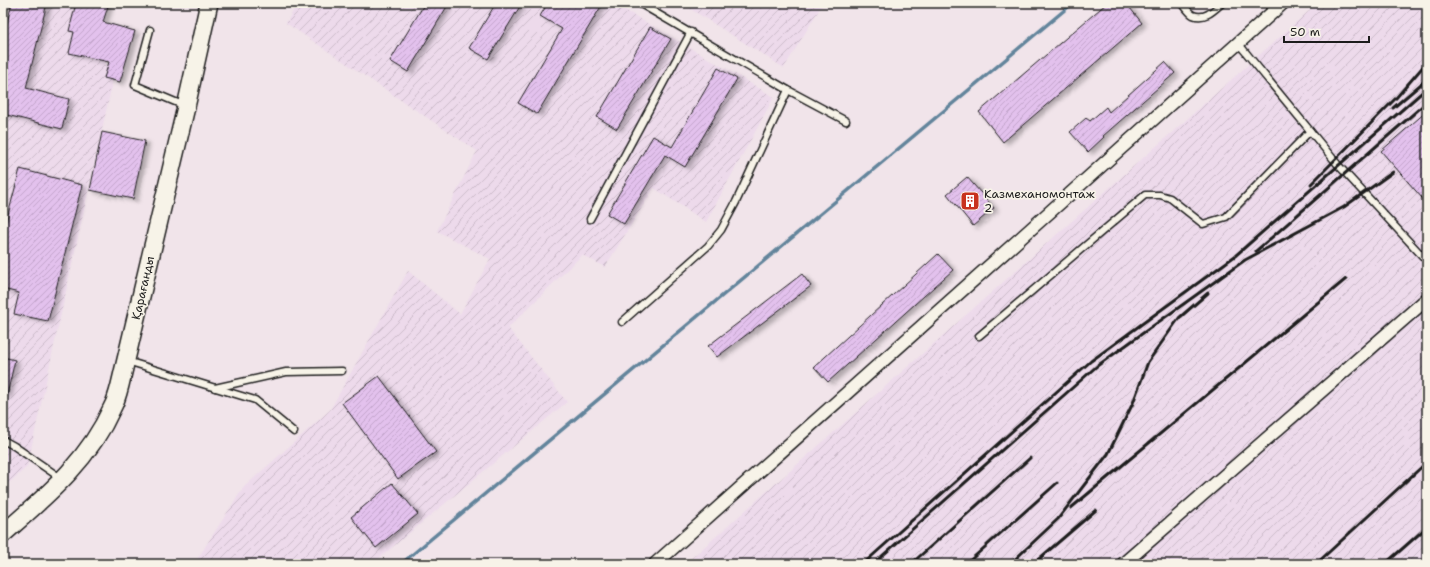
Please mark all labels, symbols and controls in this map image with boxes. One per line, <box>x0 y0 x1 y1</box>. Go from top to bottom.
scale bar <box>1284 18 1369 44</box>
text: 50 m <box>1290 24 1320 40</box>
place label: Казмеханомонтаж 2 <box>984 186 1095 216</box>
building icon: Казмеханомонтаж 2 <box>959 190 981 212</box>
street label: Қарағанды <box>128 255 158 321</box>

